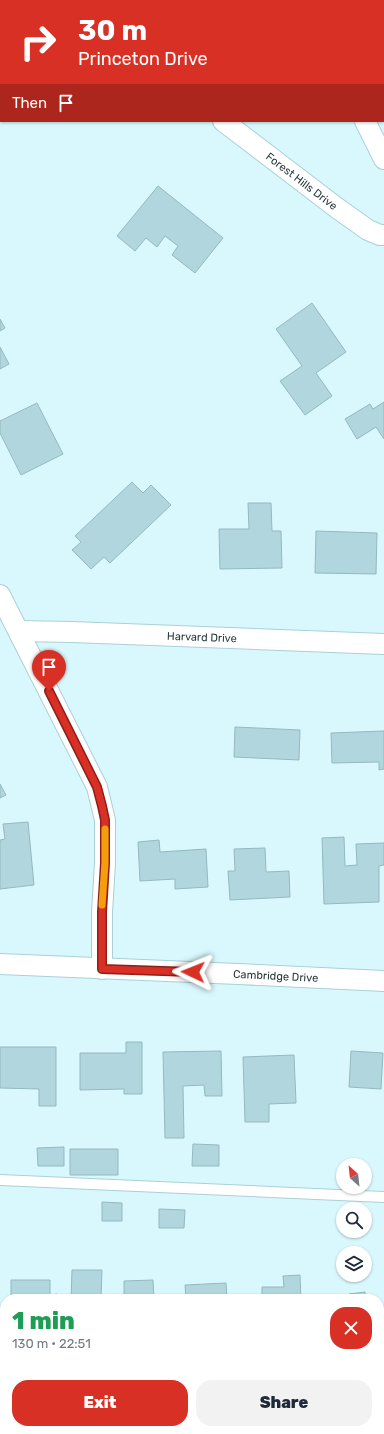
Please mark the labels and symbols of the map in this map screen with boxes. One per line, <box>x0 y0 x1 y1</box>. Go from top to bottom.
street label: Forest Hills Drive <box>263 150 340 213</box>
street label: Harvard Drive <box>167 630 237 645</box>
pin <box>32 650 66 691</box>
position arrow <box>172 951 214 993</box>
street label: Cambridge Drive <box>233 968 319 985</box>
north arrow <box>336 1158 372 1194</box>

